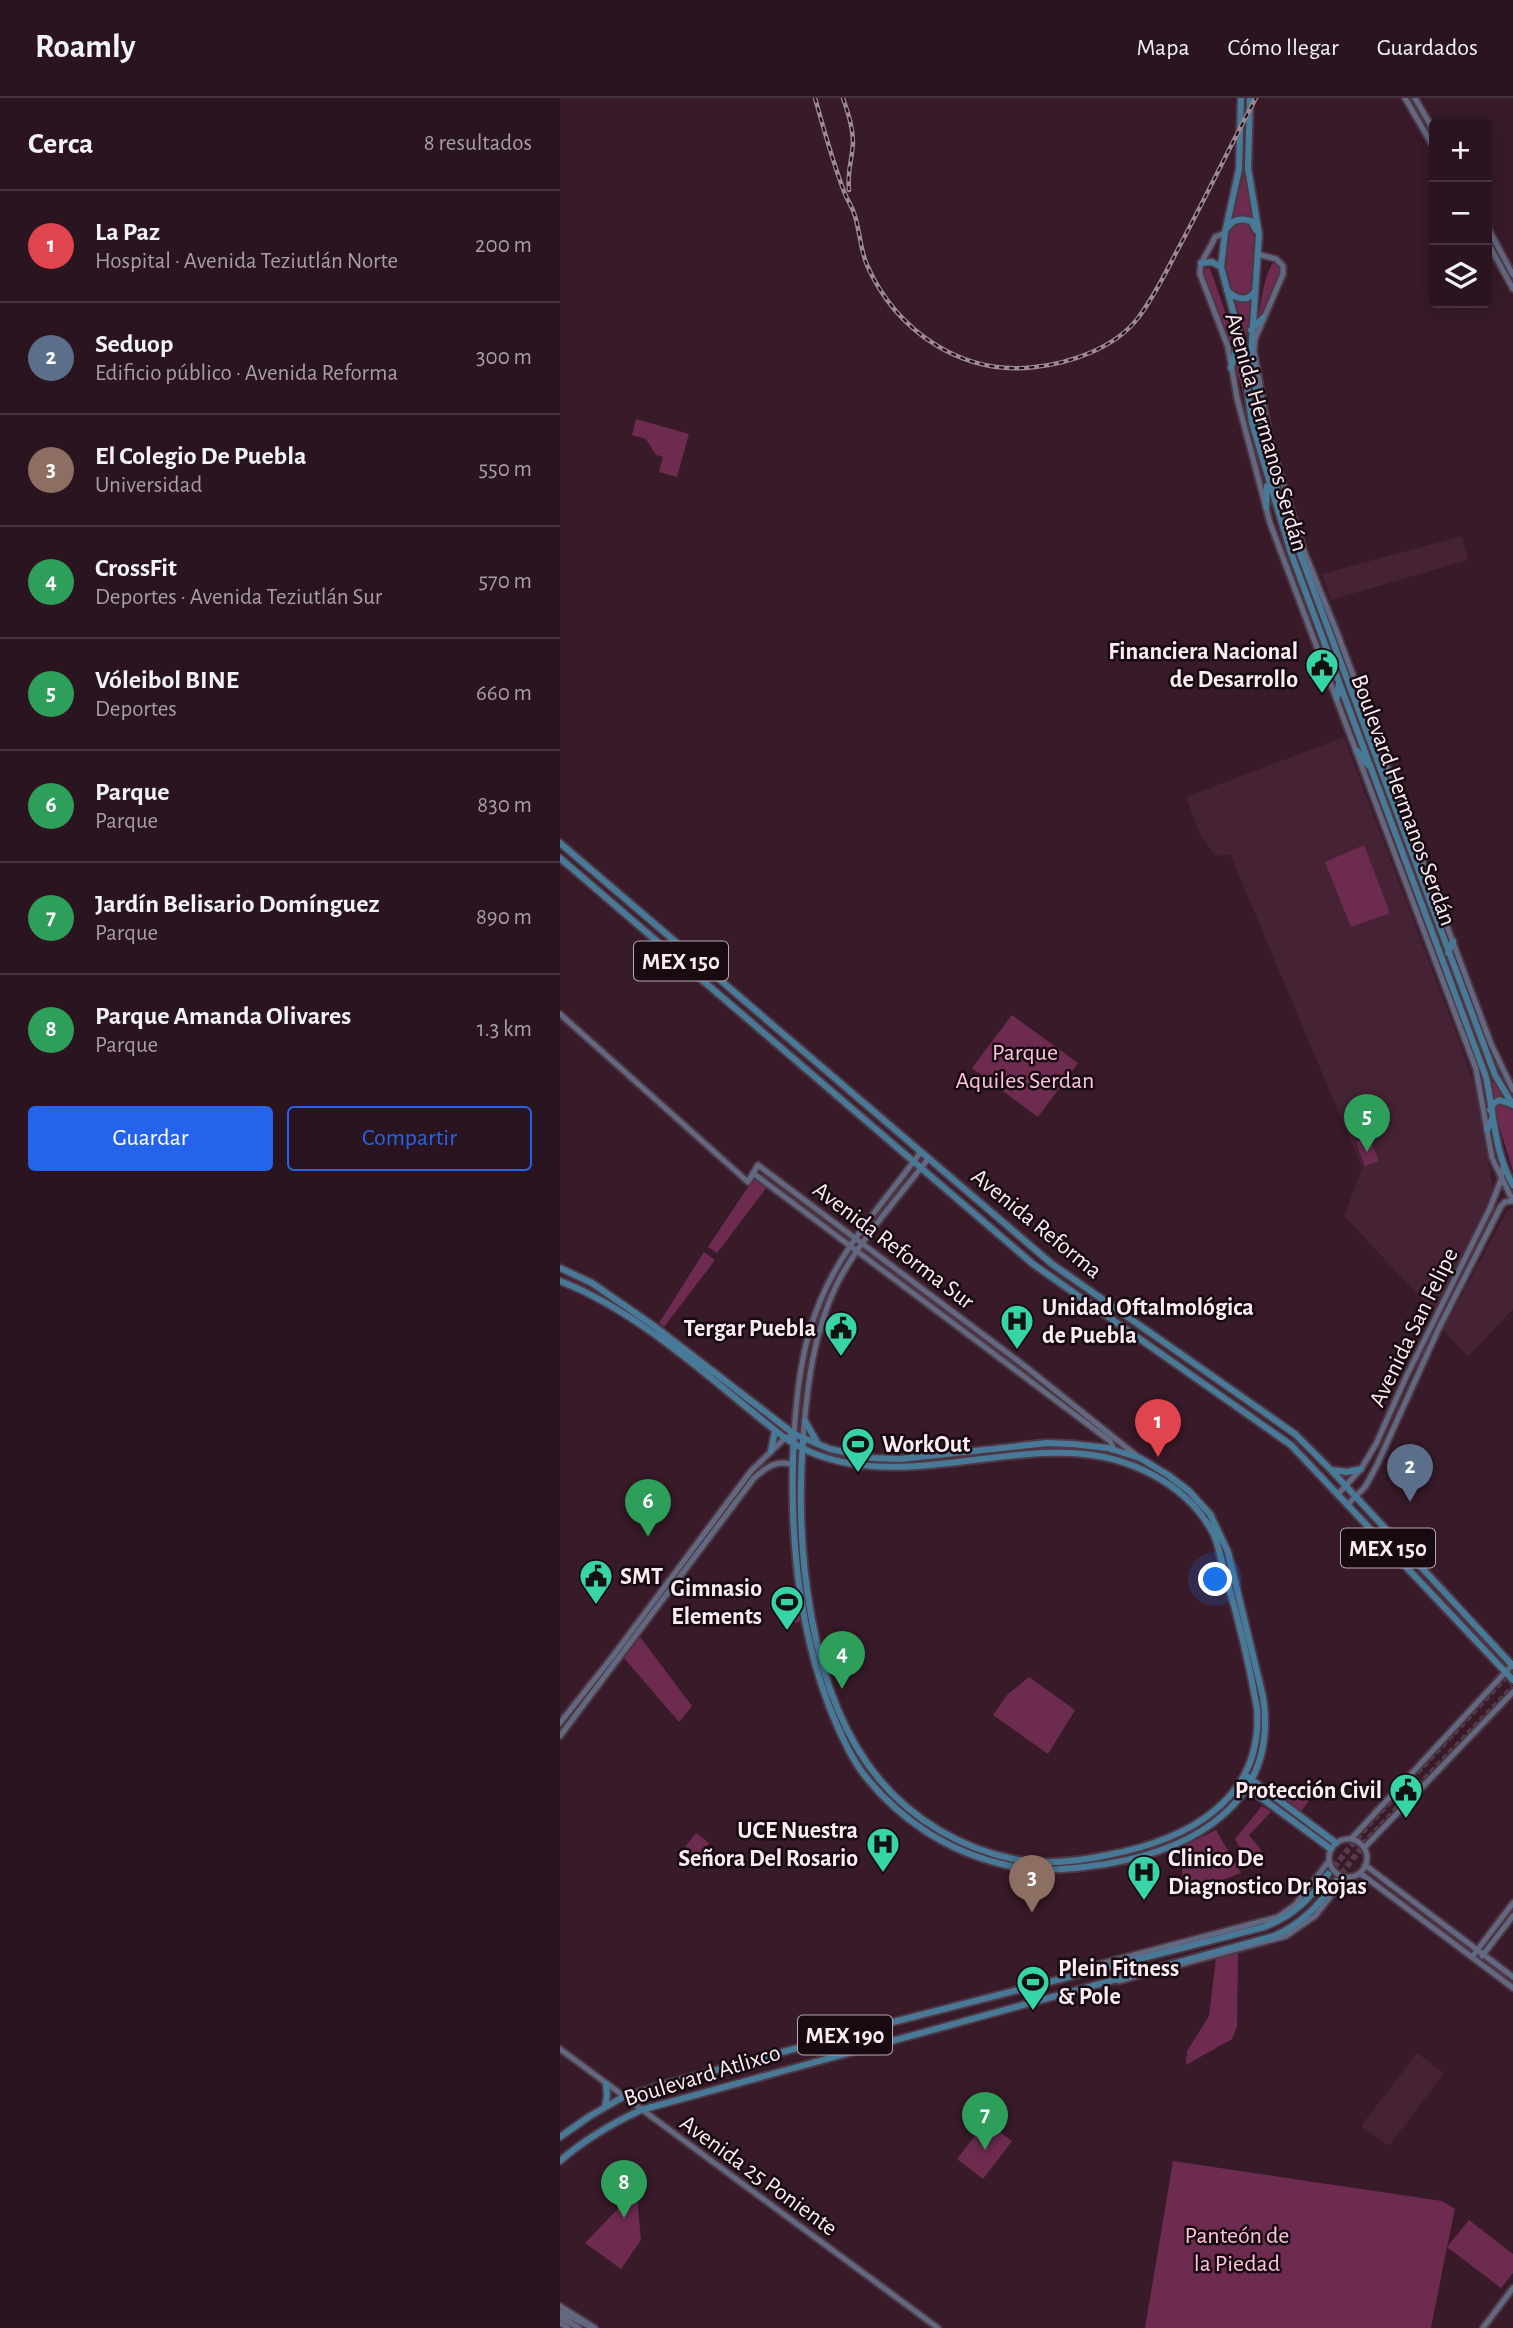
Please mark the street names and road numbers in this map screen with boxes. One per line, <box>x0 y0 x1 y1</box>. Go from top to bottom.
street label: Avenida Hermanos Serdán <box>1220 310 1312 554</box>
street label: Boulevard Hermanos Serdán <box>1346 671 1460 929</box>
road number: MEX 150 <box>634 942 728 981</box>
street label: Avenida Reforma <box>967 1164 1106 1283</box>
street label: Avenida Reforma Sur <box>808 1178 979 1314</box>
street label: Avenida San Felipe <box>1365 1244 1463 1411</box>
road number: MEX 150 <box>1341 1528 1435 1568</box>
road number: MEX 190 <box>798 2016 892 2054</box>
street label: Boulevard Atlixco <box>621 2041 783 2111</box>
street label: Avenida 25 Poniente <box>675 2111 841 2241</box>

